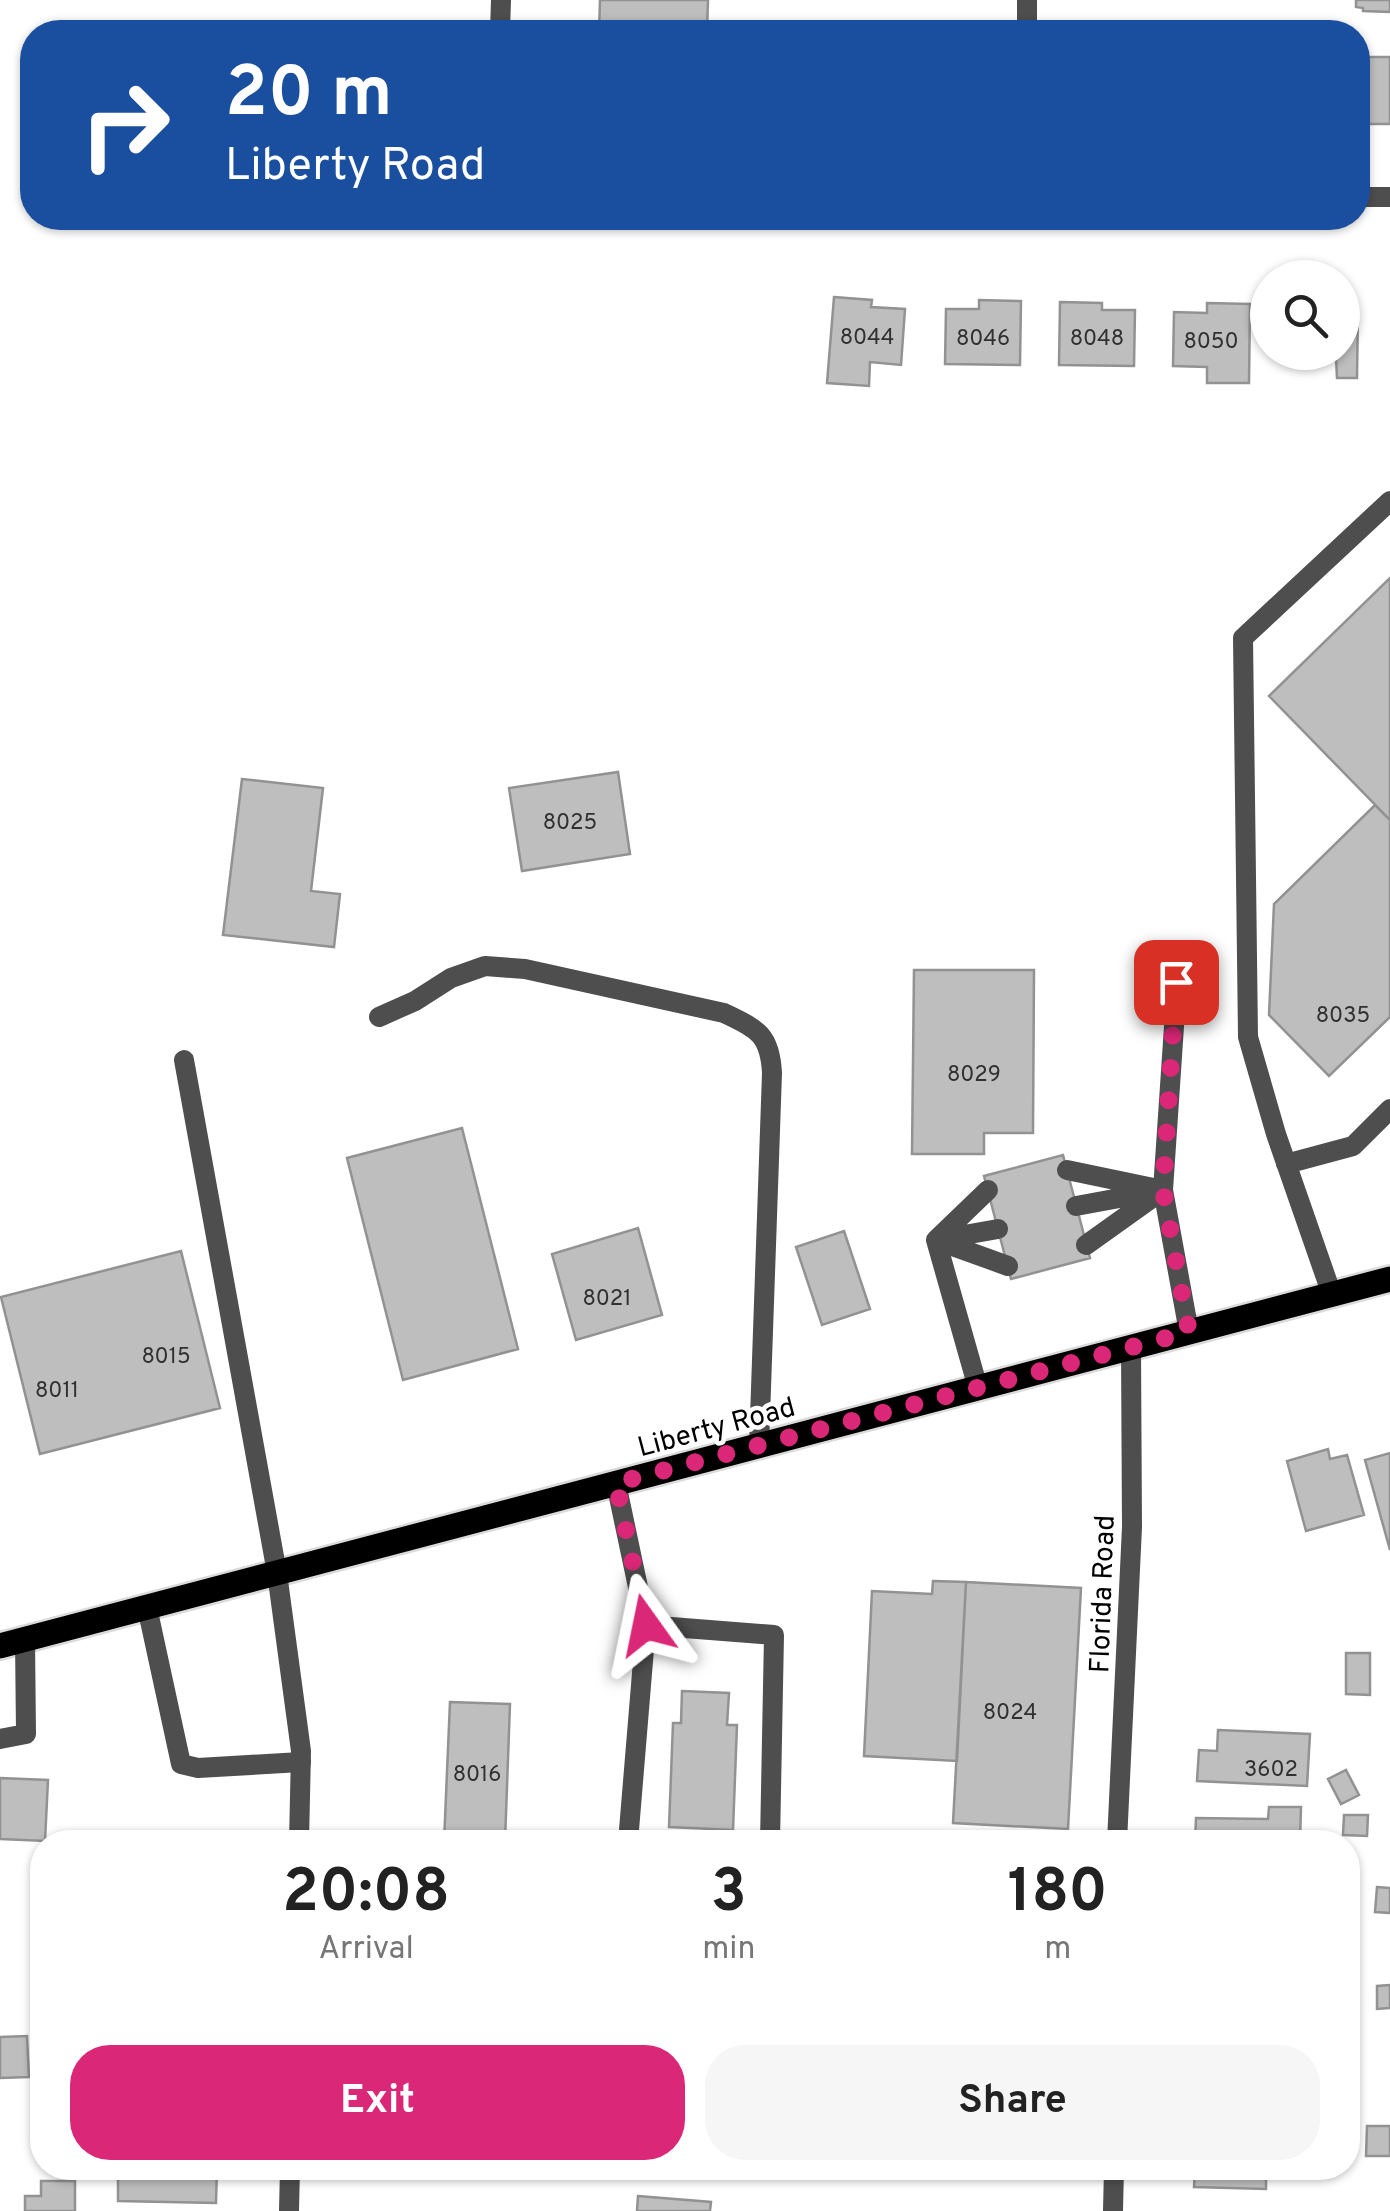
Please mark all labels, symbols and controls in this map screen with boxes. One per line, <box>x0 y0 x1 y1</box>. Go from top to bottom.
text: 20 m <box>225 52 393 141</box>
icon: right <box>60 60 190 190</box>
text: Liberty Road <box>225 139 485 196</box>
map controls <box>1250 260 1360 370</box>
button: search <box>1250 260 1360 370</box>
house number: 8044 <box>840 325 894 352</box>
house number: 8046 <box>956 326 1010 353</box>
house number: 8048 <box>1070 326 1124 353</box>
house number: 8050 <box>1183 329 1239 356</box>
house number: 8025 <box>543 810 597 837</box>
pin <box>1134 940 1219 1025</box>
icon: arrive <box>1149 955 1204 1010</box>
house number: 8035 <box>1316 1003 1370 1030</box>
house number: 8029 <box>947 1062 1001 1089</box>
house number: 8021 <box>582 1286 632 1313</box>
house number: 8015 <box>141 1344 191 1371</box>
house number: 8011 <box>35 1378 79 1405</box>
street label: Liberty Road <box>634 1391 800 1467</box>
street label: Florida Road <box>1083 1514 1125 1674</box>
position arrow <box>594 1573 698 1677</box>
house number: 8024 <box>983 1700 1037 1727</box>
house number: 3602 <box>1244 1757 1298 1784</box>
house number: 8016 <box>453 1762 501 1789</box>
text: 20:08 <box>282 1857 450 1933</box>
text: 3 <box>711 1857 747 1933</box>
text: 180 <box>1008 1857 1108 1933</box>
text: Arrival <box>318 1930 414 1970</box>
text: min <box>702 1930 755 1970</box>
text: m <box>1044 1930 1071 1970</box>
button: Exit <box>70 2045 685 2160</box>
button: Share <box>705 2045 1320 2160</box>

